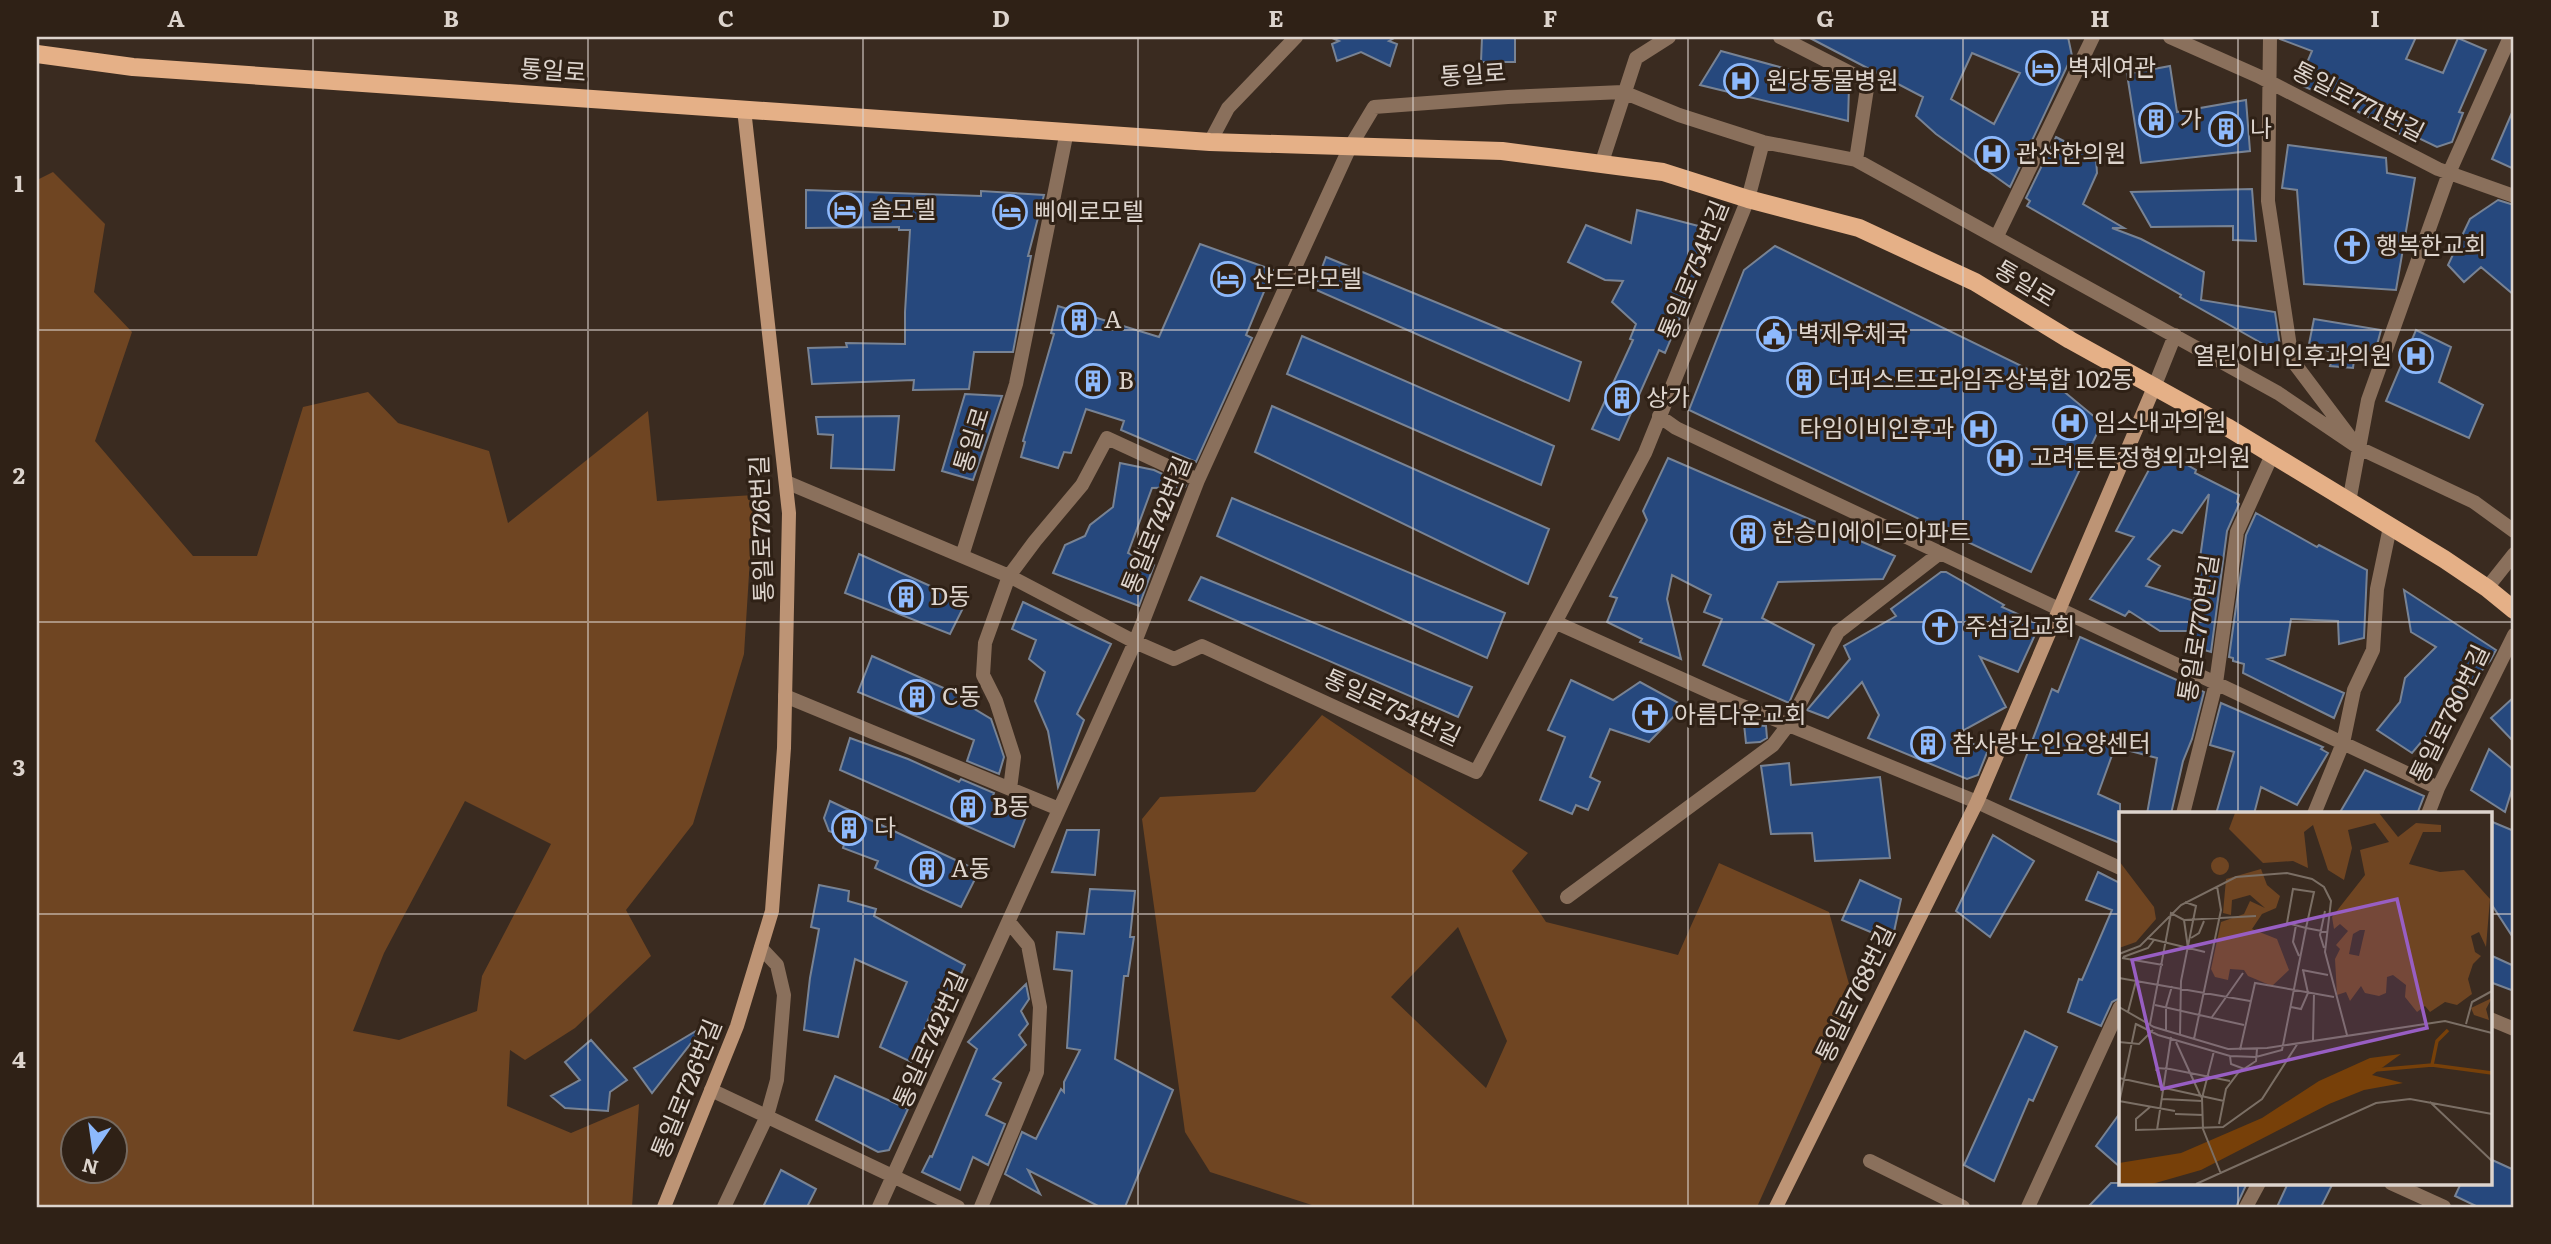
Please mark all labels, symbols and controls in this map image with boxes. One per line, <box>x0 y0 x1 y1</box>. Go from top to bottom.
text: A <box>167 0 185 34</box>
text: B <box>443 0 459 34</box>
text: C <box>718 0 734 34</box>
text: D <box>992 0 1010 34</box>
text: E <box>1268 0 1284 34</box>
text: F <box>1543 0 1558 34</box>
text: G <box>1816 0 1834 34</box>
text: H <box>2090 0 2110 34</box>
text: I <box>2370 0 2380 34</box>
place label: 벽제여관 <box>2068 48 2156 83</box>
street label: 통일로 <box>519 49 587 88</box>
hotel icon: 벽제여관 <box>2024 49 2062 87</box>
street label: 통일로771번길 <box>2287 51 2431 148</box>
street label: 통일로 <box>1439 53 1507 92</box>
place label: 원당동물병원 <box>1766 61 1898 96</box>
hospital icon: 원당동물병원 <box>1722 62 1760 100</box>
place label: 가 <box>2180 100 2202 135</box>
building icon: 가 <box>2137 101 2175 139</box>
place label: 나 <box>2250 109 2272 144</box>
building icon: 나 <box>2207 110 2245 148</box>
place label: 관산한의원 <box>2016 134 2126 169</box>
hospital icon: 관산한의원 <box>1973 135 2011 173</box>
text: 1 <box>14 165 24 199</box>
place label: 솔모텔 <box>870 190 936 225</box>
hotel icon: 솔모텔 <box>826 191 864 229</box>
place label: 삐에로모텔 <box>1034 192 1144 227</box>
hotel icon: 삐에로모텔 <box>991 193 1029 231</box>
street label: 통일로754번길 <box>1648 194 1736 344</box>
place label: 행복한교회 <box>2376 226 2486 261</box>
church icon: 행복한교회 <box>2333 227 2371 265</box>
street label: 통일로 <box>1989 250 2064 314</box>
place label: 산드라모텔 <box>1252 259 1362 294</box>
hotel icon: 산드라모텔 <box>1209 260 1247 298</box>
place label: A <box>1104 300 1122 335</box>
building icon: A <box>1060 301 1098 339</box>
place label: 벽제우체국 <box>1798 314 1908 349</box>
public building icon: 벽제우체국 <box>1755 315 1793 353</box>
place label: 열린이비인후과의원 <box>2193 336 2392 371</box>
hospital icon: 열린이비인후과의원 <box>2397 337 2435 375</box>
place label: 더퍼스트프라임주상복합 102동 <box>1828 360 2133 395</box>
place label: B <box>1118 361 1134 396</box>
building icon: 더퍼스트프라임주상복합 102동 <box>1785 361 1823 399</box>
building icon: B <box>1074 362 1112 400</box>
place label: 상가 <box>1646 378 1690 413</box>
building icon: 상가 <box>1603 379 1641 417</box>
street label: 통일로 <box>943 402 996 476</box>
place label: 임스내과의원 <box>2094 403 2226 438</box>
hospital icon: 임스내과의원 <box>2051 404 2089 442</box>
place label: 타임이비인후과 <box>1799 409 1954 444</box>
hospital icon: 타임이비인후과 <box>1960 410 1998 448</box>
place label: 고려튼튼정형외과의원 <box>2030 438 2251 473</box>
hospital icon: 고려튼튼정형외과의원 <box>1986 439 2024 477</box>
street label: 통일로742번길 <box>1111 450 1198 598</box>
street label: 통일로726번길 <box>739 455 780 603</box>
text: 2 <box>13 457 25 491</box>
place label: 한승미에이드아파트 <box>1772 513 1971 548</box>
building icon: 한승미에이드아파트 <box>1729 514 1767 552</box>
street label: 통일로770번길 <box>2168 551 2225 704</box>
place label: D동 <box>930 577 970 612</box>
building icon: D동 <box>887 578 925 616</box>
place label: 주섬김교회 <box>1965 607 2075 642</box>
church icon: 주섬김교회 <box>1921 608 1959 646</box>
street label: 통일로780번길 <box>2399 638 2496 788</box>
street label: 통일로754번길 <box>1319 659 1467 753</box>
place label: C동 <box>942 677 981 712</box>
building icon: C동 <box>898 678 936 716</box>
place label: 아름다운교회 <box>1674 695 1806 730</box>
church icon: 아름다운교회 <box>1631 696 1669 734</box>
place label: 참사랑노인요양센터 <box>1952 724 2151 759</box>
building icon: 참사랑노인요양센터 <box>1909 725 1947 763</box>
text: 3 <box>13 749 25 783</box>
place label: B동 <box>992 787 1030 822</box>
building icon: B동 <box>949 788 987 826</box>
place label: 다 <box>874 808 896 843</box>
building icon: 다 <box>830 809 868 847</box>
inset map <box>2119 812 2492 1184</box>
place label: A동 <box>951 849 991 884</box>
building icon: A동 <box>908 850 946 888</box>
street label: 통일로768번길 <box>1805 918 1902 1067</box>
street label: 통일로742번길 <box>883 965 974 1113</box>
street label: 통일로726번길 <box>641 1013 729 1163</box>
text: 4 <box>12 1041 26 1075</box>
north arrow <box>60 1114 130 1184</box>
text: N <box>79 1152 101 1183</box>

